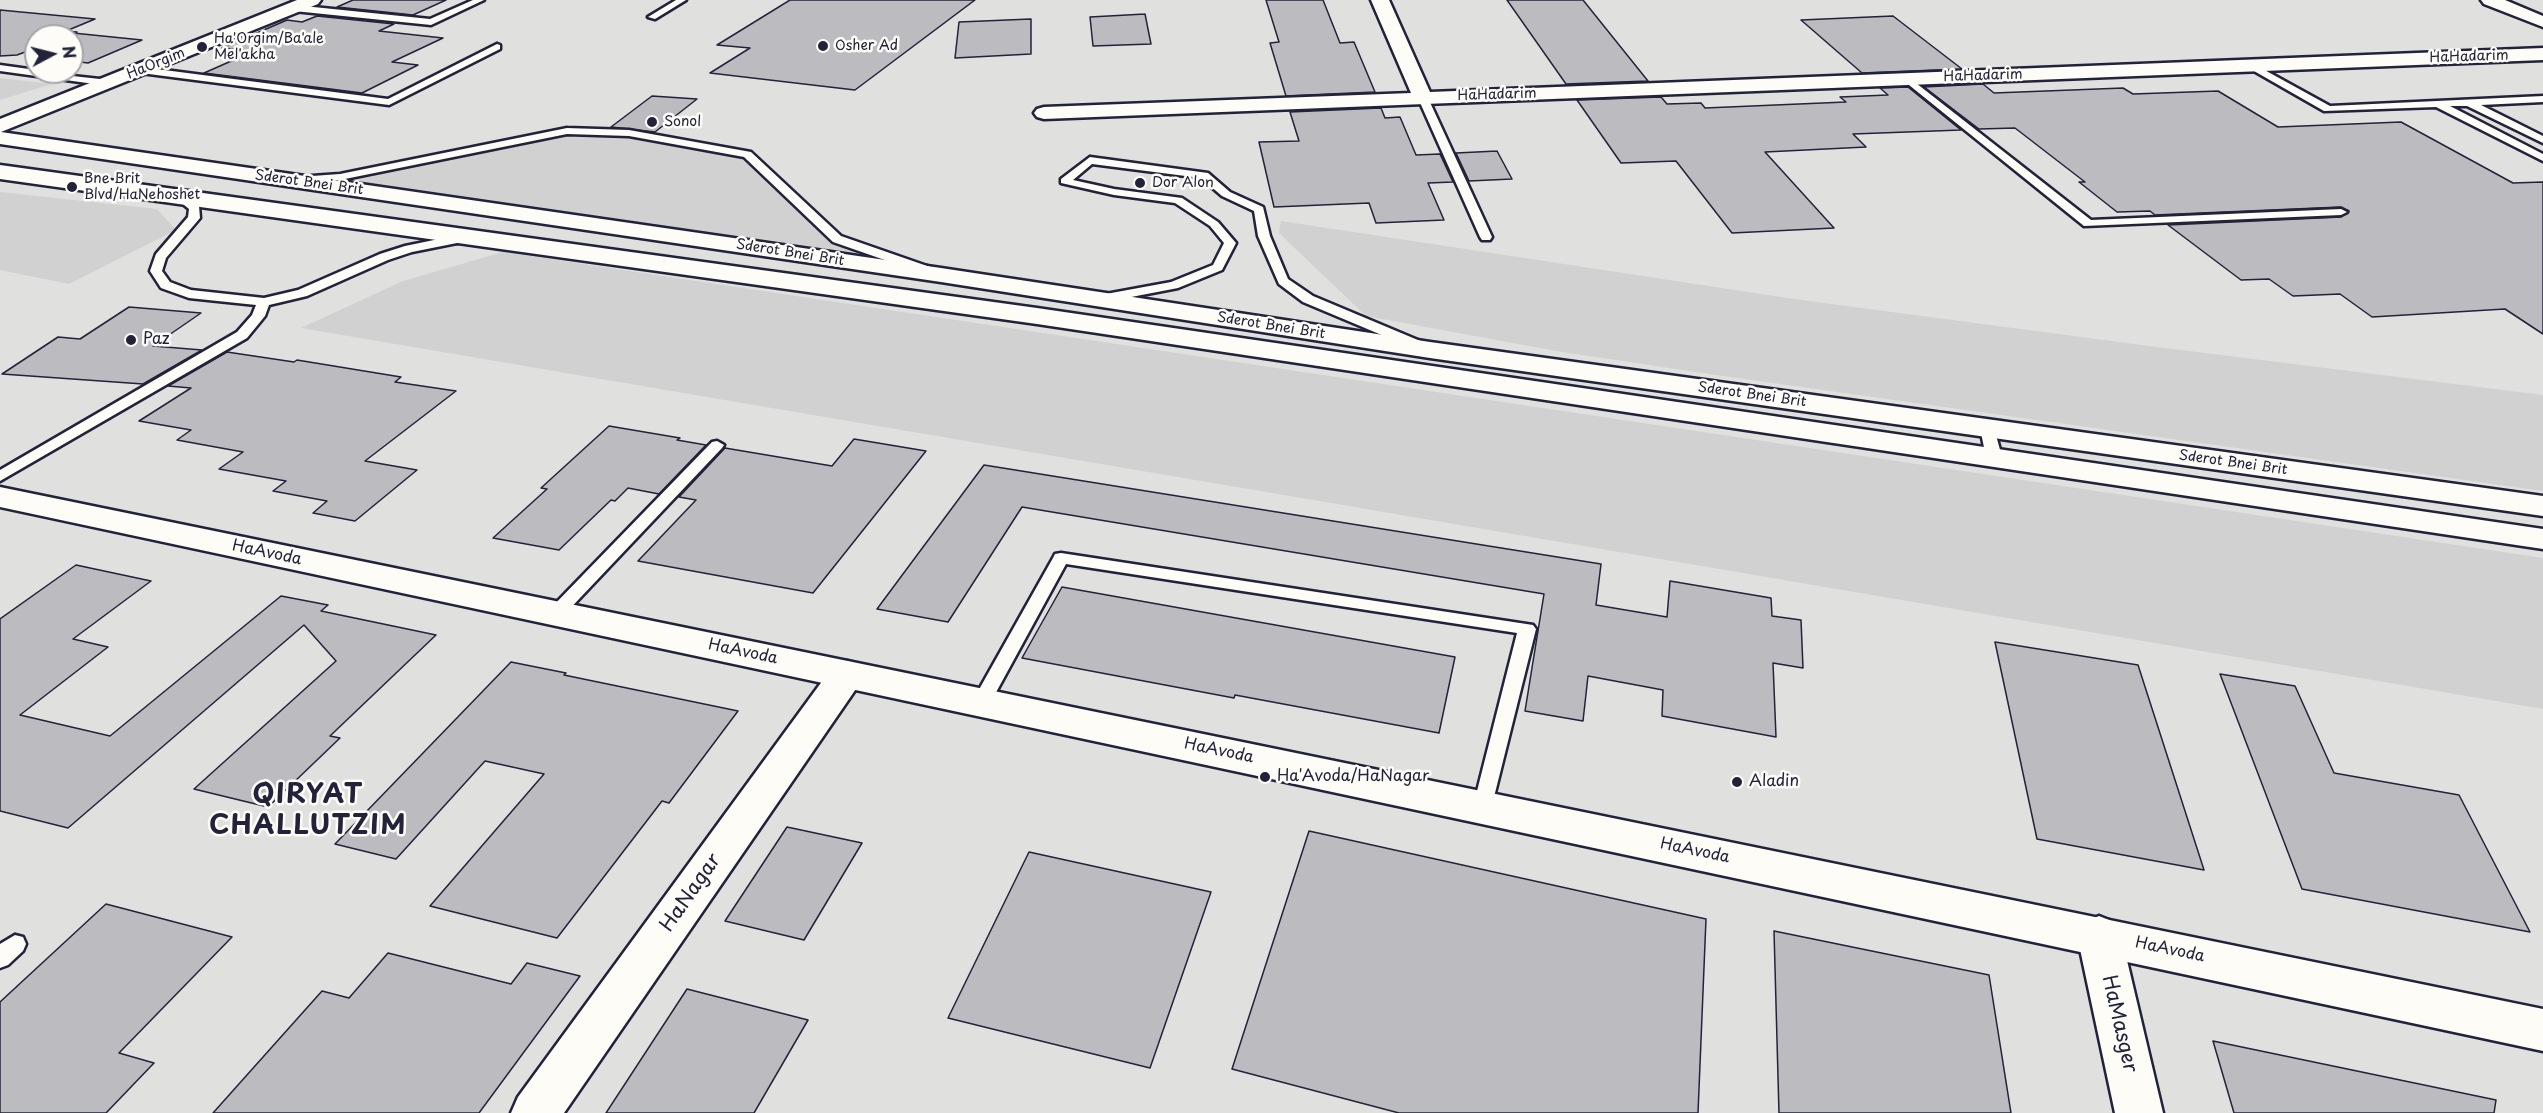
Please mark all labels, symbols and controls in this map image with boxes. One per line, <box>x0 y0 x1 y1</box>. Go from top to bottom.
north arrow <box>24 24 84 84</box>
place label: Ha'Orgim/Ba'ale Mel'akha <box>214 31 324 63</box>
place label: Osher Ad <box>835 38 898 54</box>
marker: Osher Ad <box>816 39 830 53</box>
marker: Ha'Orgim/Ba'ale Mel'akha <box>195 40 209 54</box>
text: N <box>57 44 83 60</box>
street label: HaOrgim <box>124 45 188 83</box>
street label: HaHadarim <box>2429 47 2509 67</box>
street label: HaHadarim <box>1943 66 2023 86</box>
street label: HaHadarim <box>1457 85 1537 105</box>
place label: Sonol <box>664 114 701 130</box>
marker: Sonol <box>645 115 659 129</box>
street label: Sderot Bnei Brit <box>254 167 364 199</box>
place label: Bne Brit Blvd/HaNehoshet <box>84 171 200 204</box>
place label: Dor Alon <box>1152 175 1214 191</box>
marker: Dor Alon <box>1133 176 1147 190</box>
marker: Bne Brit Blvd/HaNehoshet <box>65 180 79 194</box>
street label: Sderot Bnei Brit <box>735 236 845 270</box>
street label: Sderot Bnei Brit <box>1216 309 1326 343</box>
place label: Paz <box>143 330 170 350</box>
marker: Paz <box>124 333 138 347</box>
street label: Sderot Bnei Brit <box>1697 379 1807 411</box>
street label: Sderot Bnei Brit <box>2178 447 2288 479</box>
street label: HaAvoda <box>230 536 304 570</box>
street label: HaAvoda <box>706 635 780 669</box>
street label: HaAvoda <box>1182 734 1256 768</box>
place label: Ha'Avoda/HaNagar <box>1277 767 1429 787</box>
marker: Ha'Avoda/HaNagar <box>1258 770 1272 784</box>
place label: Aladin <box>1749 772 1799 792</box>
marker: Aladin <box>1730 775 1744 789</box>
district label: QIRYAT CHALLUTZIM <box>210 780 406 843</box>
street label: HaAvoda <box>1658 834 1732 868</box>
street label: HaNagar <box>655 849 727 937</box>
street label: HaAvoda <box>2133 933 2207 967</box>
street label: HaMasger <box>2096 973 2142 1075</box>

